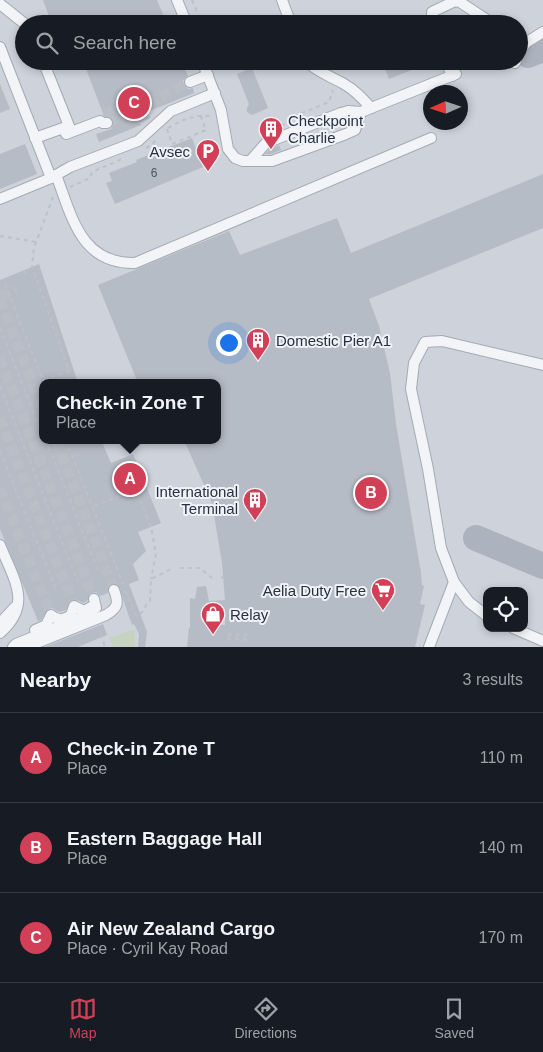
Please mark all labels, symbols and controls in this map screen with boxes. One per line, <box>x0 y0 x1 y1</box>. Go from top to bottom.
search box <box>15 15 528 70</box>
icon: search <box>33 29 61 57</box>
text: Search here <box>73 32 177 53</box>
pin: C <box>118 84 150 122</box>
north arrow <box>423 85 468 130</box>
place label: Checkpoint Charlie <box>288 112 364 146</box>
building icon: Checkpoint Charlie <box>258 116 284 150</box>
parking icon: Avsec <box>195 138 221 172</box>
place label: Avsec <box>149 143 190 160</box>
house number: 6 <box>151 166 158 180</box>
building icon: Domestic Pier A1 <box>245 327 271 361</box>
your location <box>216 330 242 356</box>
place label: Domestic Pier A1 <box>276 332 391 349</box>
popup <box>39 379 221 444</box>
text: Check-in Zone T <box>56 392 204 413</box>
text: Place <box>56 414 96 431</box>
pin: A <box>114 460 146 498</box>
pin: B <box>355 474 387 512</box>
place label: International Terminal <box>155 483 238 517</box>
building icon: International Terminal <box>242 487 268 521</box>
supermarket icon: Aelia Duty Free <box>370 577 396 611</box>
place label: Aelia Duty Free <box>263 582 366 599</box>
map controls <box>483 587 528 632</box>
button: locate <box>483 587 528 632</box>
shop icon: Relay <box>200 601 226 635</box>
place label: Relay <box>230 606 269 623</box>
text: Nearby <box>20 668 91 691</box>
text: 3 results <box>463 671 523 688</box>
text: Check-in Zone T <box>67 738 215 759</box>
text: A <box>30 749 42 766</box>
text: 110 m <box>480 749 523 766</box>
text: Place <box>67 760 107 777</box>
text: Eastern Baggage Hall <box>67 828 262 849</box>
text: B <box>30 839 42 856</box>
text: 140 m <box>479 839 523 856</box>
text: Place <box>67 850 107 867</box>
text: Air New Zealand Cargo <box>67 918 275 939</box>
text: C <box>30 929 42 946</box>
text: 170 m <box>479 929 523 946</box>
text: Place · Cyril Kay Road <box>67 940 228 957</box>
tab: Map <box>69 995 97 1041</box>
tab: Directions <box>235 995 297 1041</box>
tab: Saved <box>434 995 474 1041</box>

